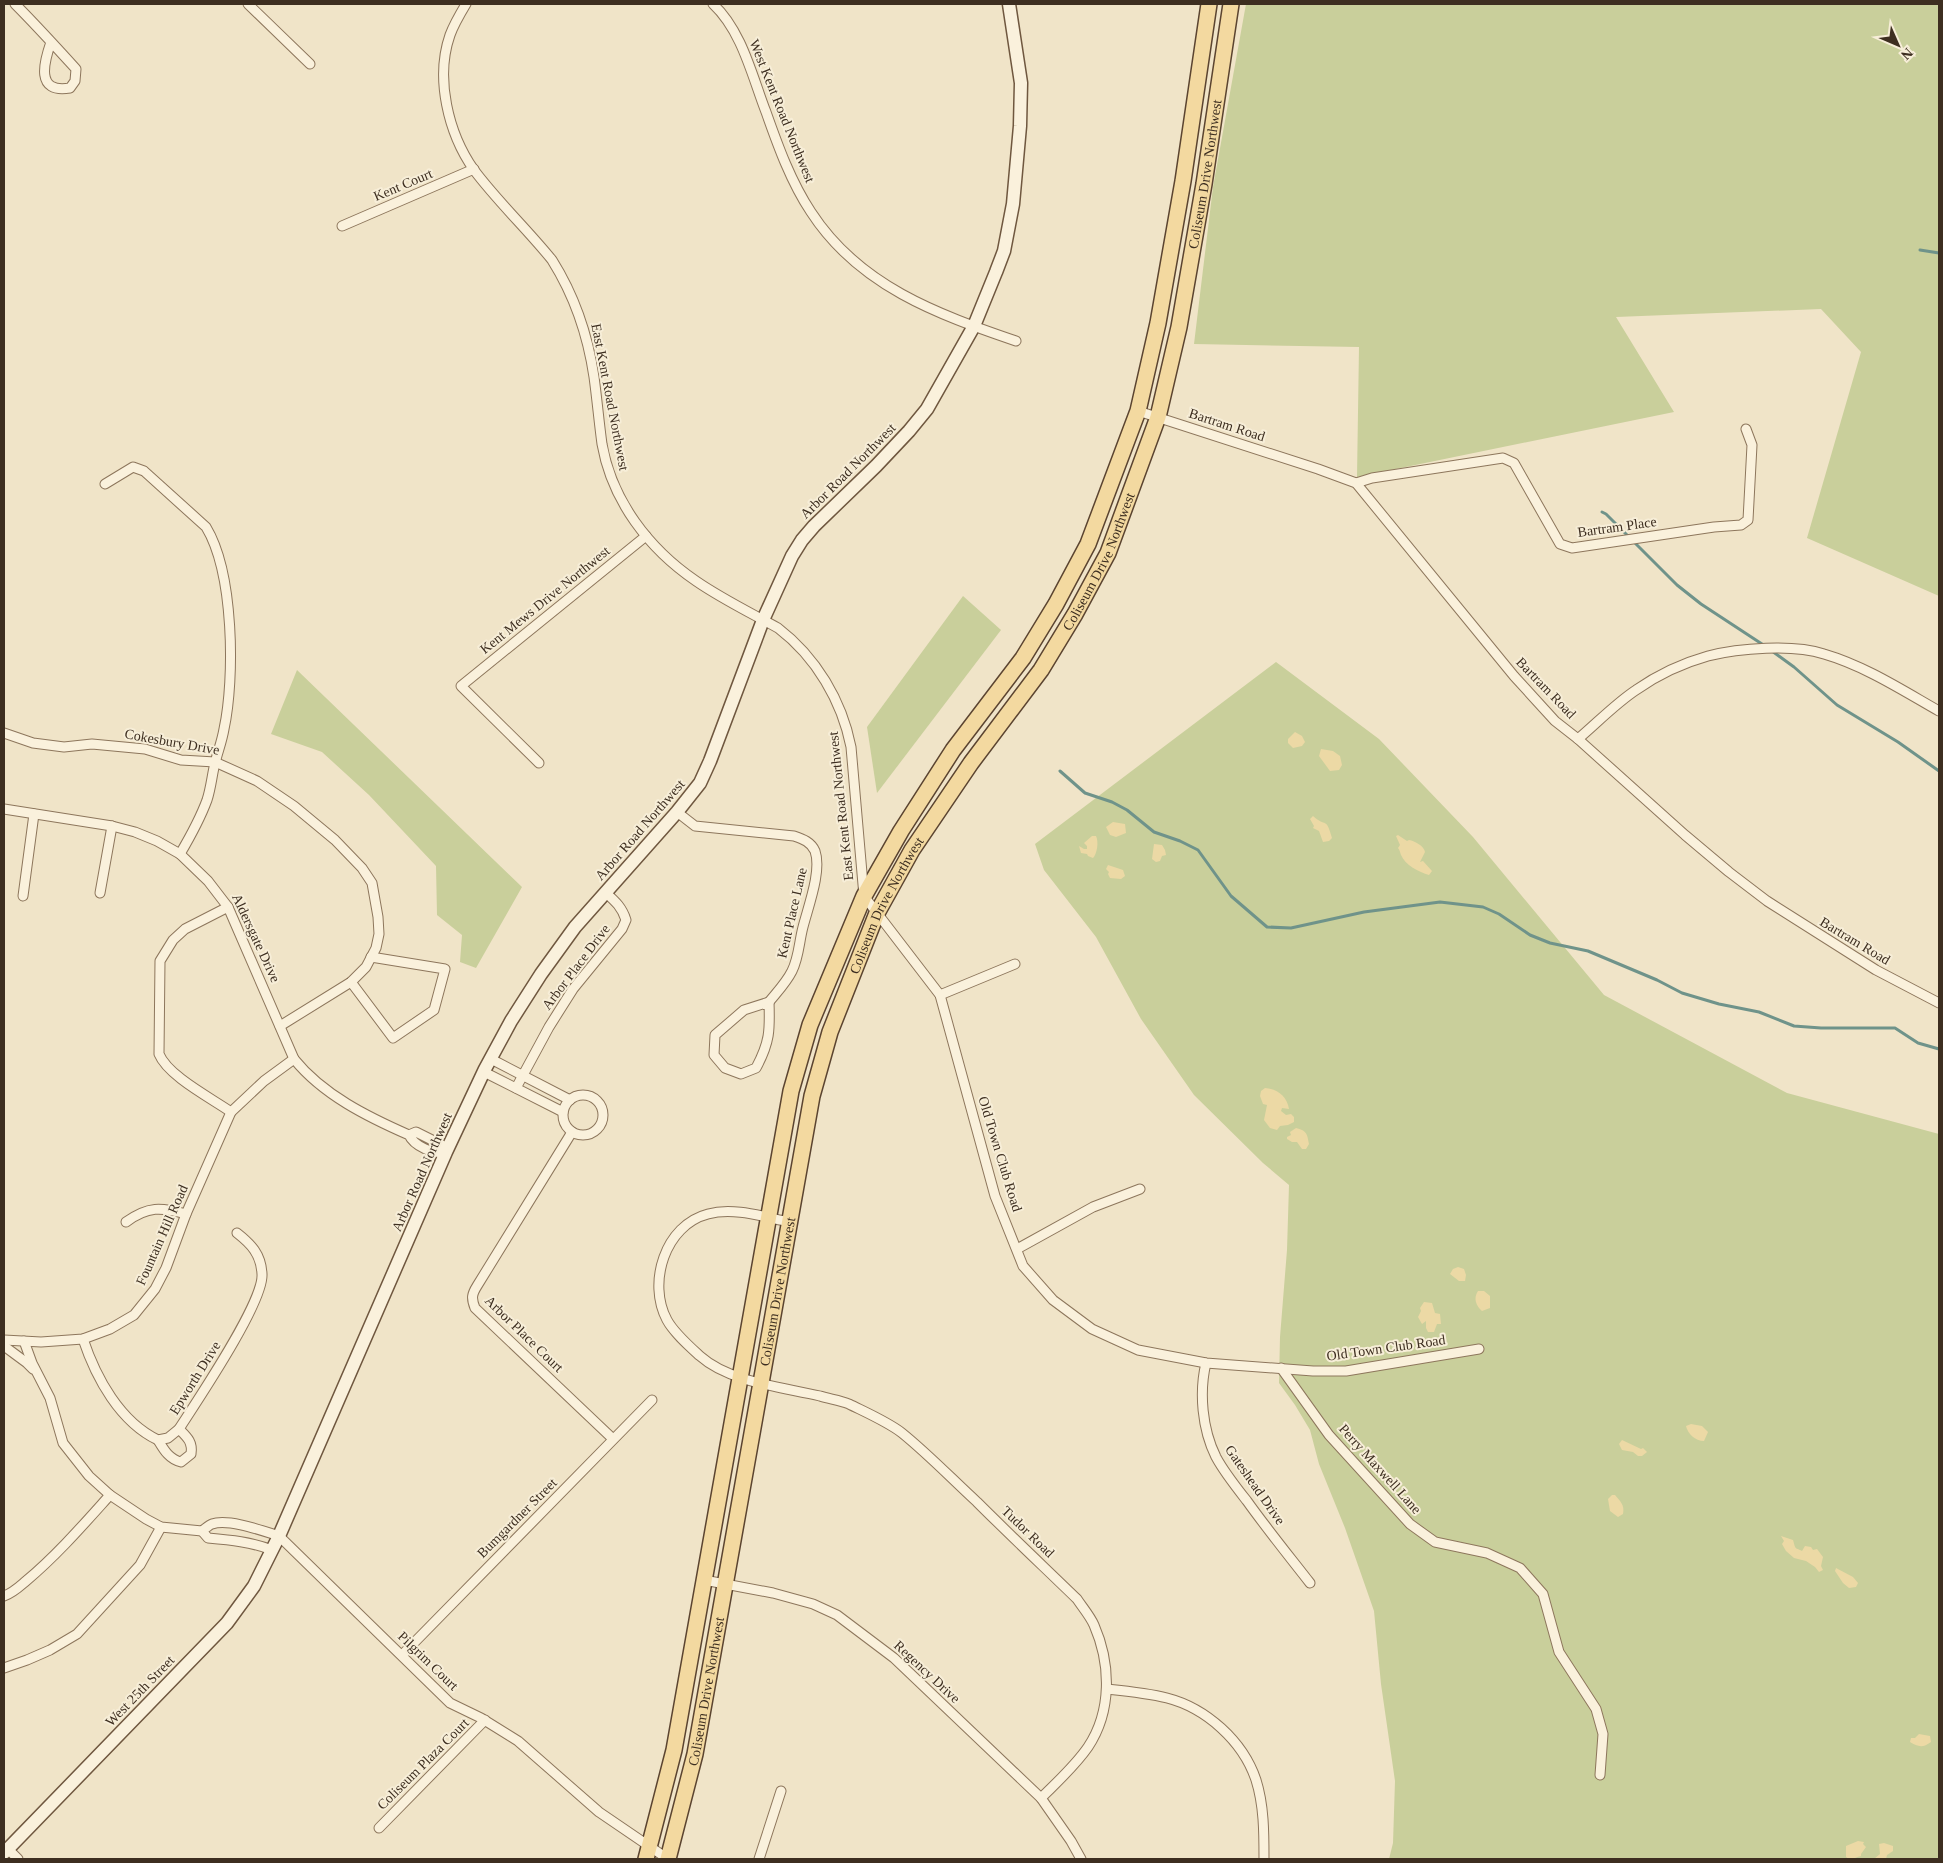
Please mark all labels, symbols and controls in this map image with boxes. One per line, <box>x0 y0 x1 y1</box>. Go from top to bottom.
north arrow <box>1873 20 1923 70</box>
street label: West Kent Road Northwest <box>746 37 818 185</box>
text: N <box>1898 45 1916 63</box>
street label: Coliseum Drive Northwest <box>1185 98 1224 250</box>
street label: Kent Court <box>371 166 435 204</box>
street label: East Kent Road Northwest <box>588 322 632 472</box>
street label: Bartram Road <box>1187 406 1267 444</box>
street label: Arbor Road Northwest <box>797 420 899 522</box>
street label: Coliseum Drive Northwest <box>1059 490 1137 633</box>
street label: Bartram Place <box>1577 514 1657 540</box>
street label: Kent Mews Drive Northwest <box>477 543 613 657</box>
street label: Bartram Road <box>1513 654 1579 722</box>
street label: Cokesbury Drive <box>123 726 221 758</box>
street label: East Kent Road Northwest <box>826 731 856 881</box>
street label: Arbor Road Northwest <box>592 777 688 883</box>
street label: Coliseum Drive Northwest <box>846 834 926 976</box>
street label: Kent Place Lane <box>774 866 810 960</box>
street label: Aldersgate Drive <box>229 891 283 985</box>
street label: Bartram Road <box>1817 914 1893 968</box>
street label: Arbor Place Drive <box>539 922 613 1012</box>
street label: Old Town Club Road <box>975 1095 1025 1213</box>
street label: Arbor Road Northwest <box>389 1110 455 1234</box>
street label: Fountain Hill Road <box>133 1183 191 1287</box>
street label: Coliseum Drive Northwest <box>757 1216 798 1367</box>
street label: Arbor Place Court <box>482 1293 566 1375</box>
street label: Old Town Club Road <box>1326 1332 1446 1364</box>
street label: Epworth Drive <box>166 1339 224 1417</box>
street label: Perry Maxwell Lane <box>1336 1421 1424 1517</box>
street label: Gateshead Drive <box>1222 1442 1288 1528</box>
street label: Bumgardner Street <box>474 1475 560 1561</box>
street label: Tudor Road <box>999 1503 1057 1561</box>
street label: Coliseum Drive Northwest <box>685 1616 727 1767</box>
street label: Pilgrim Court <box>395 1629 461 1693</box>
street label: Regency Drive <box>891 1638 963 1706</box>
street label: West 25th Street <box>103 1653 177 1729</box>
street label: Coliseum Plaza Court <box>374 1715 472 1813</box>

